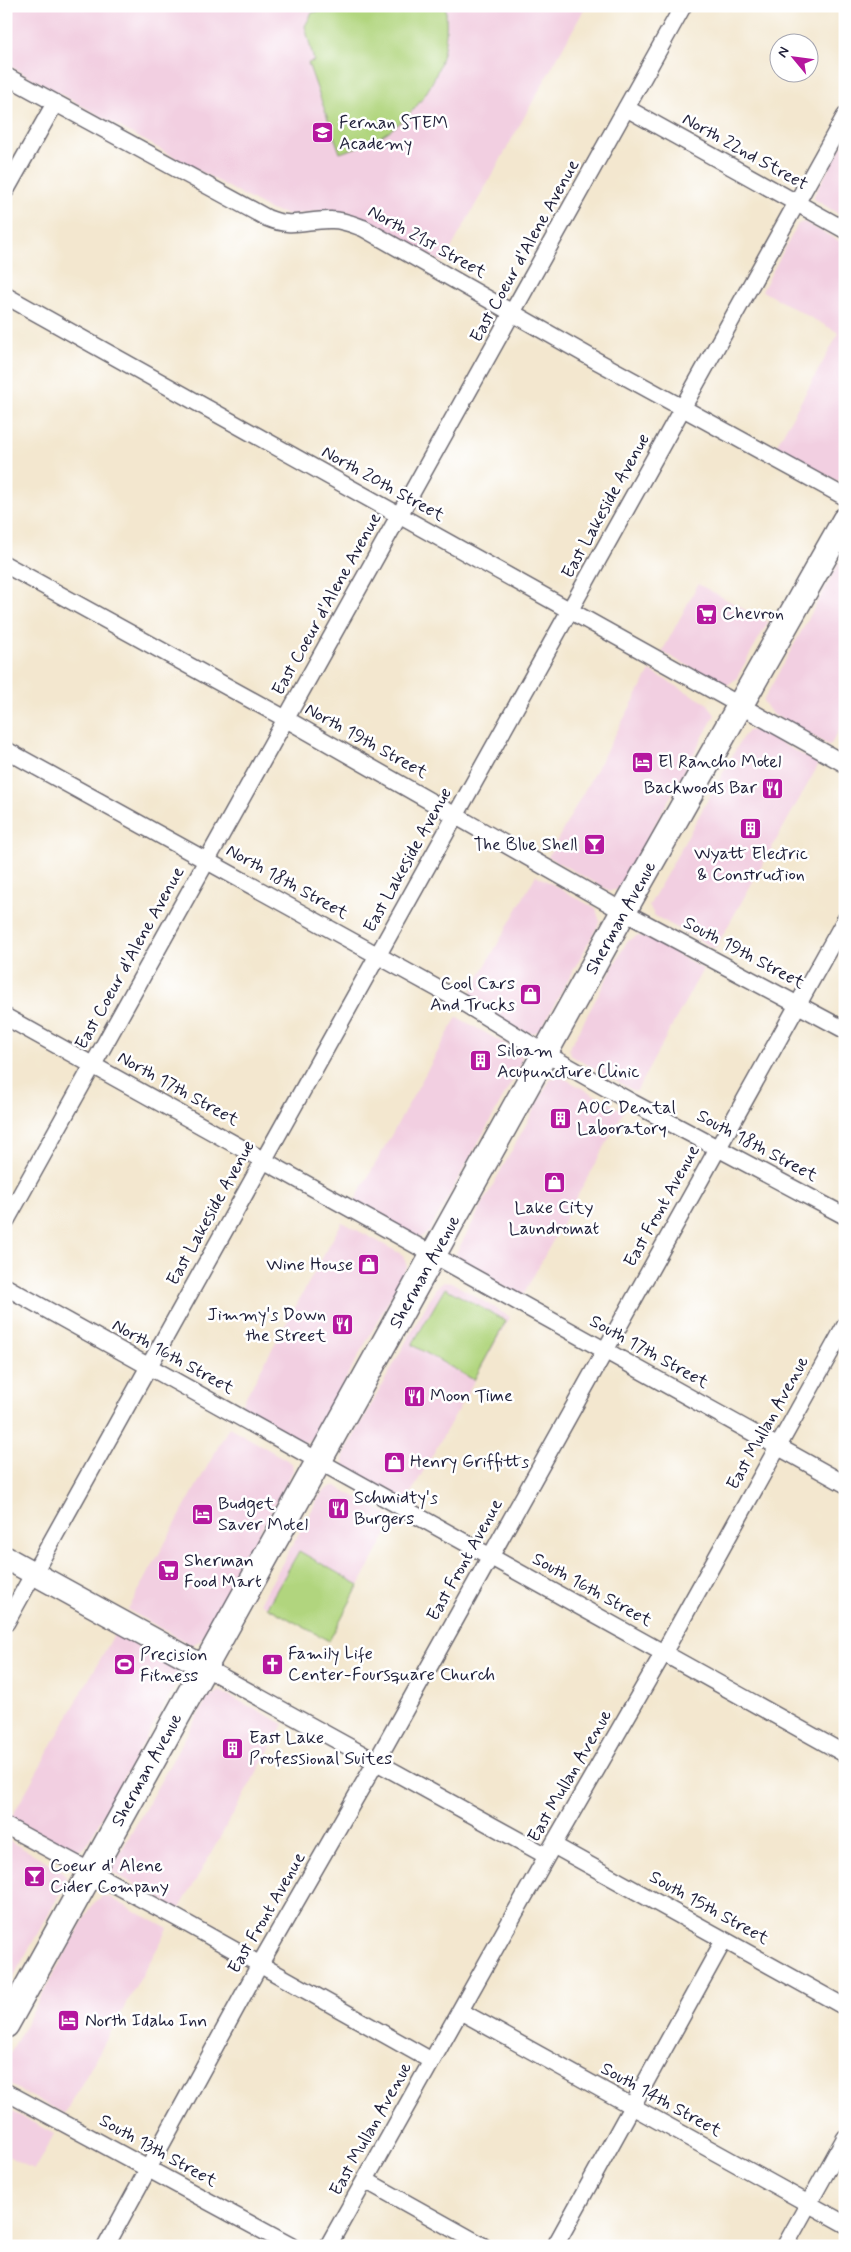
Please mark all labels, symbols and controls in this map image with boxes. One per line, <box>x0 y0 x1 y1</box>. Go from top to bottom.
north arrow <box>768 32 818 82</box>
text: N <box>773 44 794 61</box>
street label: North 22nd Street <box>678 107 812 197</box>
place label: Fernan STEM Academy <box>339 111 448 156</box>
school or university icon: Fernan STEM Academy <box>311 121 335 145</box>
street label: East Coeur d'Alene Avenue <box>465 155 585 347</box>
street label: North 21st Street <box>363 200 491 285</box>
street label: East Lakeside Avenue <box>556 429 656 583</box>
street label: North 20th Street <box>317 440 449 528</box>
street label: East Coeur d'Alene Avenue <box>267 508 387 700</box>
supermarket icon: Chevron <box>694 602 718 626</box>
place label: Chevron <box>722 602 784 626</box>
street label: North 19th Street <box>300 697 432 785</box>
hotel icon: El Rancho Motel <box>630 750 654 774</box>
place label: El Rancho Motel <box>658 750 781 774</box>
place label: Backwoods Bar <box>644 776 758 800</box>
restaurant icon: Backwoods Bar <box>761 776 785 800</box>
street label: East Lakeside Avenue <box>358 783 458 937</box>
building icon: Wyatt Electric & Construction <box>739 817 763 841</box>
place label: The Blue Shell <box>474 833 578 857</box>
bar icon: The Blue Shell <box>582 833 606 857</box>
street label: North 18th Street <box>222 839 353 926</box>
place label: Wyatt Electric & Construction <box>694 842 808 887</box>
street label: Sherman Avenue <box>580 857 662 979</box>
street label: East Coeur d'Alene Avenue <box>70 862 190 1054</box>
street label: South 19th Street <box>679 911 809 995</box>
place label: Cool Cars And Trucks <box>430 972 515 1017</box>
shop icon: Cool Cars And Trucks <box>519 982 543 1006</box>
place label: Siloam Acupuncture Clinic <box>497 1039 640 1084</box>
street label: North 17th Street <box>113 1046 243 1132</box>
building icon: Siloam Acupuncture Clinic <box>469 1049 493 1073</box>
place label: AOC Dental Laboratory <box>577 1096 676 1141</box>
street label: South 18th Street <box>692 1104 822 1188</box>
building icon: AOC Dental Laboratory <box>549 1106 573 1130</box>
street label: East Lakeside Avenue <box>161 1136 261 1290</box>
street label: East Front Avenue <box>618 1140 706 1271</box>
shop icon: Lake City Laundromat <box>542 1171 566 1195</box>
place label: Lake City Laundromat <box>509 1196 599 1241</box>
street label: Sherman Avenue <box>384 1211 466 1333</box>
place label: Wine House <box>266 1253 353 1277</box>
shop icon: Wine House <box>357 1253 381 1277</box>
place label: Jimmy's Down the Street <box>207 1303 326 1348</box>
street label: South 17th Street <box>585 1309 713 1395</box>
street label: North 16th Street <box>108 1313 239 1401</box>
restaurant icon: Jimmy's Down the Street <box>330 1313 354 1337</box>
street label: East Mullan Avenue <box>721 1352 815 1494</box>
restaurant icon: Moon Time <box>402 1384 426 1408</box>
place label: Moon Time <box>430 1384 513 1408</box>
shop icon: Henry Griffitts <box>382 1450 406 1474</box>
place label: Henry Griffitts <box>410 1450 529 1474</box>
place label: Schmidty's Burgers <box>354 1486 438 1532</box>
place label: Budget Saver Motel <box>218 1492 308 1537</box>
street label: East Front Avenue <box>421 1494 509 1625</box>
restaurant icon: Schmidty's Burgers <box>326 1496 350 1520</box>
hotel icon: Budget Saver Motel <box>190 1502 214 1526</box>
street label: South 16th Street <box>528 1547 657 1633</box>
place label: Sherman Food Mart <box>184 1549 262 1594</box>
supermarket icon: Sherman Food Mart <box>156 1559 180 1583</box>
place label: Family Life Center-Foursquare Church <box>288 1642 495 1687</box>
place label: Precision Fitness <box>140 1643 208 1688</box>
church icon: Family Life Center-Foursquare Church <box>260 1652 284 1676</box>
sports icon: Precision Fitness <box>112 1653 136 1677</box>
street label: East Mullan Avenue <box>522 1705 618 1847</box>
street label: Sherman Avenue <box>106 1709 188 1831</box>
place label: East Lake Professional Suites <box>249 1726 392 1771</box>
building icon: East Lake Professional Suites <box>221 1736 245 1760</box>
street label: East Front Avenue <box>222 1848 312 1978</box>
place label: Coeur d' Alene Cider Company <box>50 1854 169 1899</box>
bar icon: Coeur d' Alene Cider Company <box>22 1864 46 1888</box>
street label: South 15th Street <box>645 1865 773 1951</box>
hotel icon: North Idaho Inn <box>57 2009 81 2033</box>
place label: North Idaho Inn <box>85 2009 208 2033</box>
street label: South 14th Street <box>596 2057 726 2143</box>
street label: East Mullan Avenue <box>324 2058 418 2200</box>
street label: South 13th Street <box>95 2109 222 2193</box>

